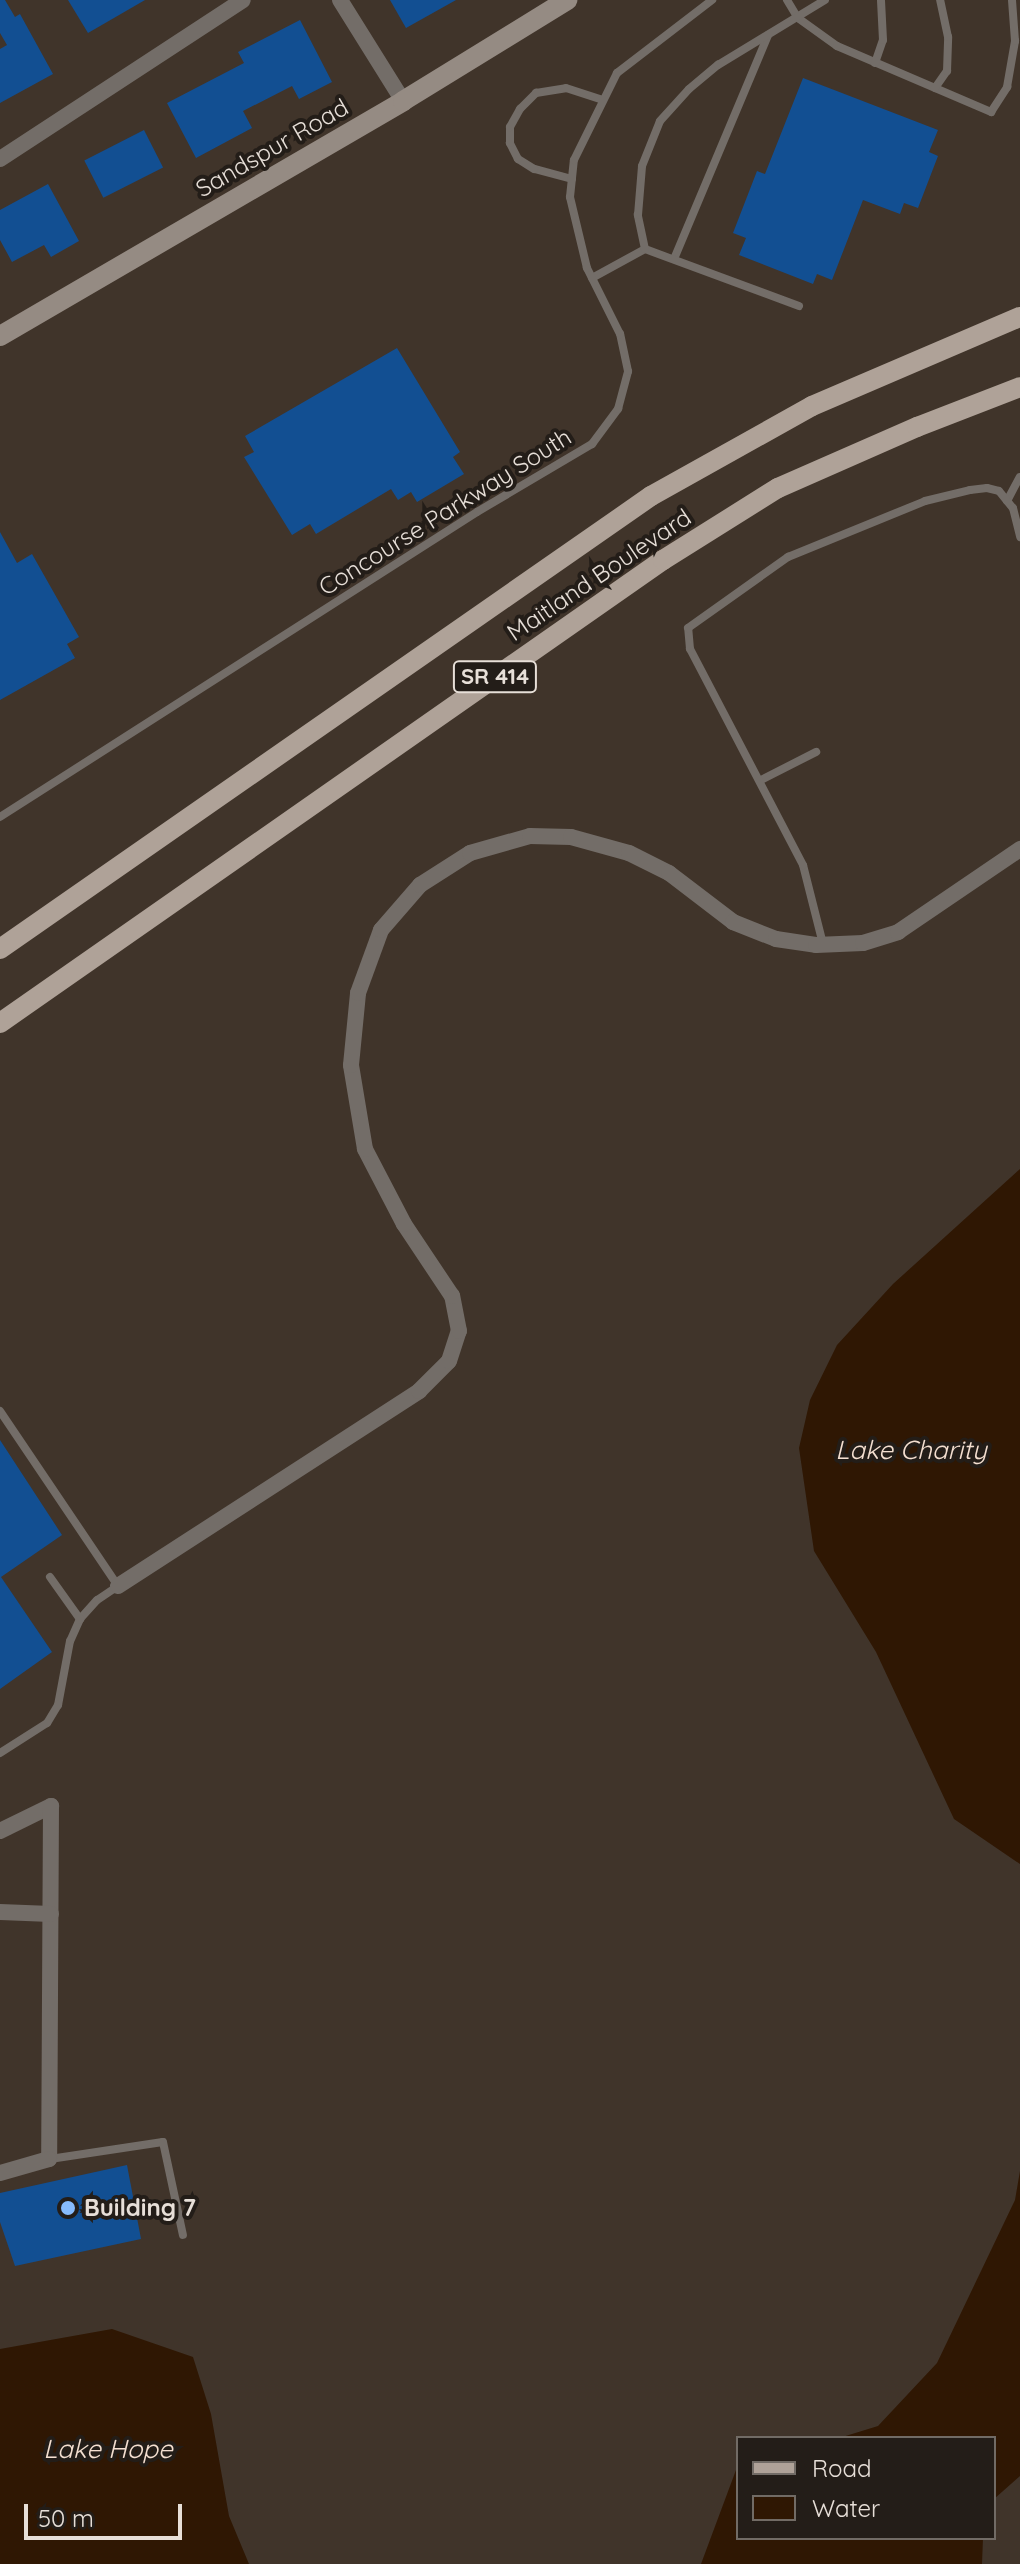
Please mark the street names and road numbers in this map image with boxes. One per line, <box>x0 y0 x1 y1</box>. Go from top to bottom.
street label: Sandspur Road <box>191 93 353 203</box>
street label: Concourse Parkway South <box>313 422 577 602</box>
street label: Maitland Boulevard <box>502 503 696 647</box>
road number: SR 414 <box>451 659 539 695</box>

